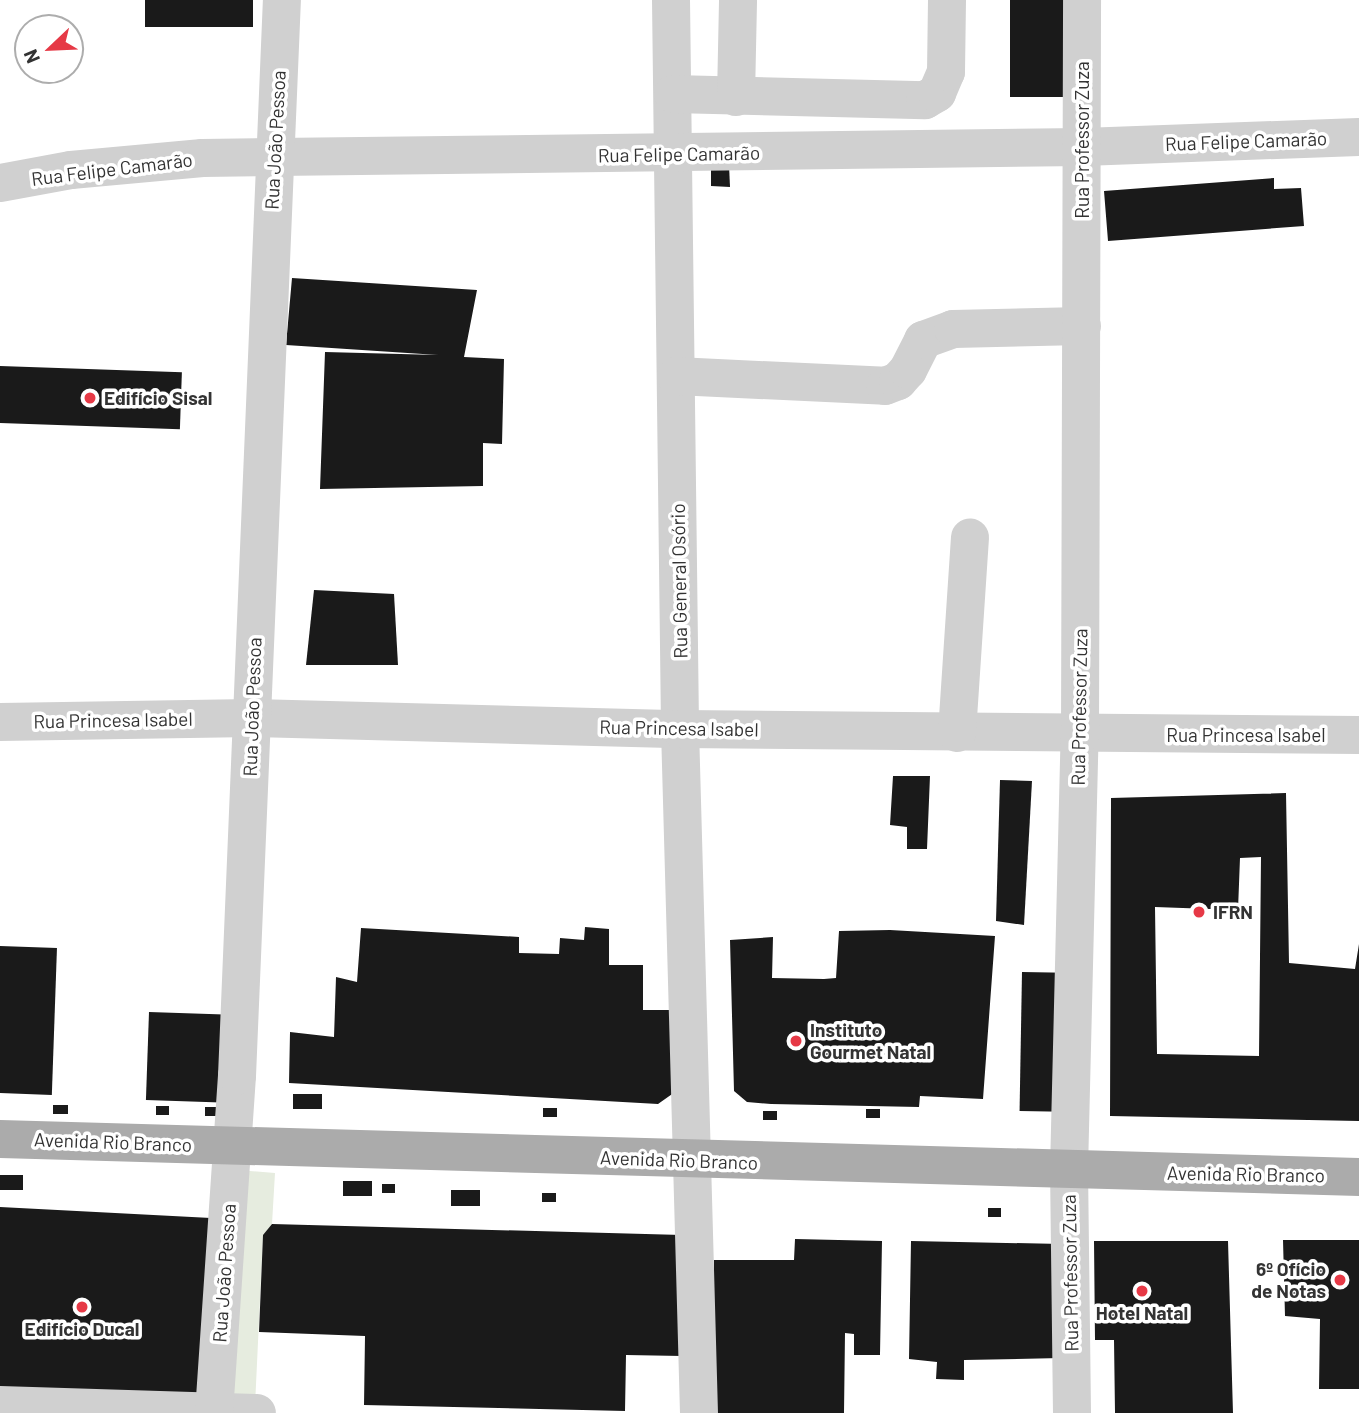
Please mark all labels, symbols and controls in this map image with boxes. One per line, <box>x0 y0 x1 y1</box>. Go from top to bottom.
north arrow <box>14 14 84 84</box>
text: N <box>18 46 44 67</box>
street label: Rua Professor Zuza <box>1071 61 1093 219</box>
street label: Rua João Pessoa <box>260 70 290 210</box>
street label: Rua Felipe Camarão <box>1165 127 1327 155</box>
street label: Rua Felipe Camarão <box>598 141 760 167</box>
street label: Rua Felipe Camarão <box>30 148 194 190</box>
place label: Edifício Sisal <box>104 387 212 409</box>
marker: Edifício Sisal <box>82 390 98 406</box>
street label: Rua General Osório <box>666 503 692 659</box>
street label: Rua Professor Zuza <box>1066 628 1092 786</box>
street label: Rua João Pessoa <box>238 637 266 777</box>
street label: Rua Princesa Isabel <box>33 707 193 733</box>
street label: Rua Princesa Isabel <box>599 715 759 741</box>
street label: Rua Princesa Isabel <box>1166 724 1326 746</box>
place label: IFRN <box>1213 901 1253 923</box>
marker: IFRN <box>1191 904 1207 920</box>
place label: Instituto Gourmet Natal <box>810 1019 931 1063</box>
marker: Instituto Gourmet Natal <box>788 1033 804 1049</box>
street label: Avenida Rio Branco <box>34 1128 192 1156</box>
street label: Avenida Rio Branco <box>600 1146 758 1174</box>
street label: Avenida Rio Branco <box>1167 1161 1325 1187</box>
street label: Rua Professor Zuza <box>1057 1194 1083 1352</box>
street label: Rua João Pessoa <box>208 1203 240 1343</box>
place label: 6º Ofício de Notas <box>1251 1258 1326 1302</box>
marker: 6º Ofício de Notas <box>1332 1272 1348 1288</box>
marker: Hotel Natal <box>1134 1283 1150 1299</box>
marker: Edifício Ducal <box>74 1299 90 1315</box>
place label: Hotel Natal <box>1096 1302 1188 1324</box>
place label: Edifício Ducal <box>25 1318 139 1340</box>

